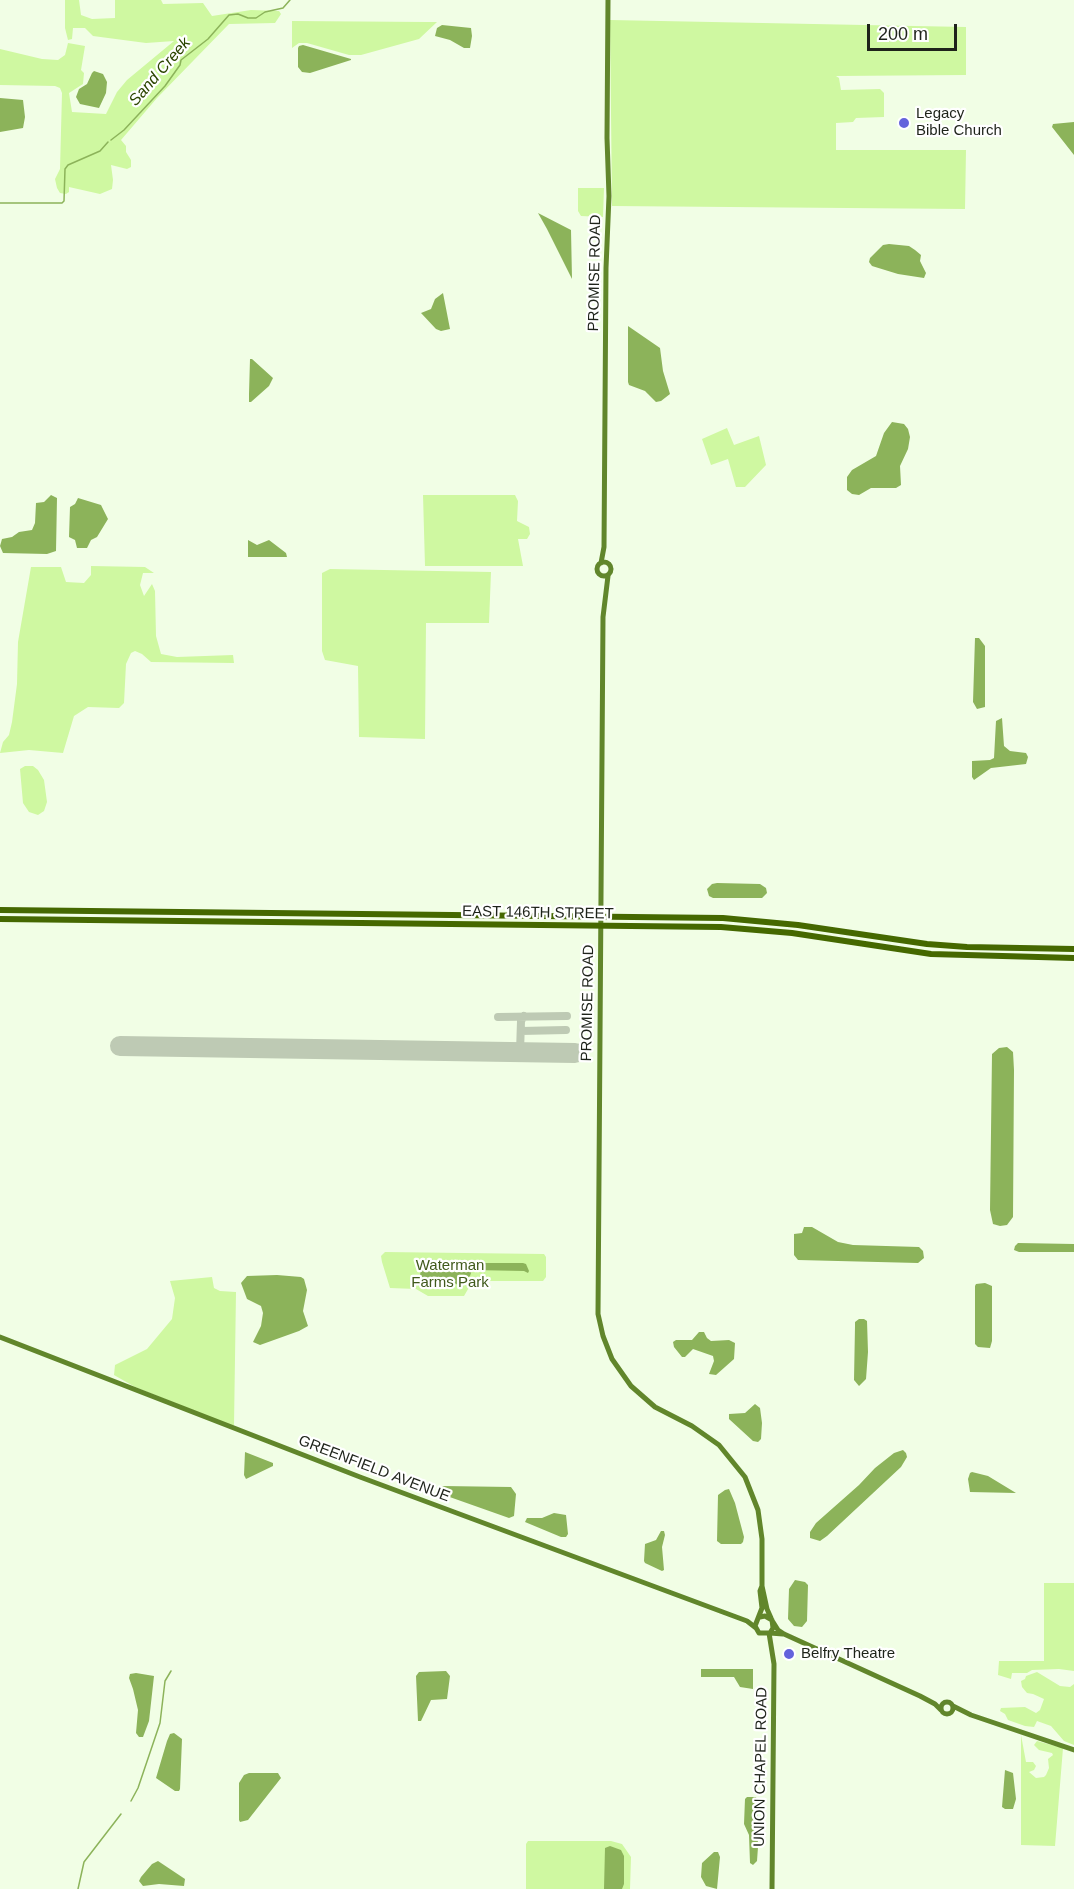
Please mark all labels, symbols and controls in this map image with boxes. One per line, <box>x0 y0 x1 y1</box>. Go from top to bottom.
scale bar <box>870 12 960 50</box>
text: 200 m <box>878 24 928 44</box>
water label: Sand Creek <box>125 34 195 110</box>
place label: Legacy Bible Church <box>916 105 1002 140</box>
marker: Legacy Bible Church <box>897 116 911 130</box>
street label: PROMISE ROAD <box>585 215 605 331</box>
street label: EAST 146TH STREET <box>462 903 614 923</box>
street label: PROMISE ROAD <box>578 945 598 1061</box>
park label: Waterman Farms Park <box>411 1257 489 1292</box>
street label: GREENFIELD AVENUE <box>296 1432 452 1506</box>
place label: Belfry Theatre <box>801 1645 895 1663</box>
marker: Belfry Theatre <box>782 1647 796 1661</box>
street label: UNION CHAPEL ROAD <box>751 1687 771 1847</box>

